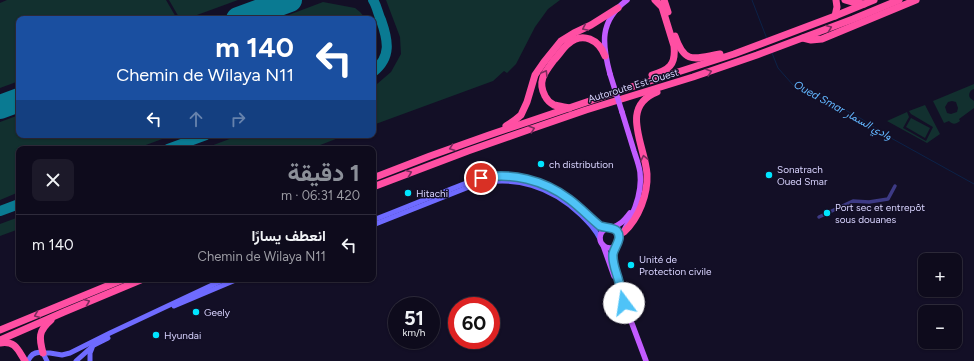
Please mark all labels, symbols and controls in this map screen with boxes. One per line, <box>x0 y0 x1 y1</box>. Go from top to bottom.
one-way arrow <box>581 23 589 31</box>
one-way arrow <box>826 24 833 32</box>
text: 140 m <box>215 30 294 64</box>
icon: left <box>308 32 360 84</box>
text: Chemin de Wilaya N11 <box>116 64 294 86</box>
street label: Autoroute Est-Ouest <box>586 65 680 105</box>
one-way arrow <box>705 68 712 76</box>
one-way arrow <box>541 70 548 77</box>
water label: Oued Smar وادي السمار <box>791 78 894 145</box>
icon: left <box>143 108 165 130</box>
icon: ahead <box>185 108 207 130</box>
icon: right <box>227 108 249 130</box>
one-way arrow <box>528 125 535 133</box>
one-way arrow <box>449 143 456 151</box>
one-way arrow <box>640 155 648 161</box>
text: 1 دقيقة <box>288 158 360 187</box>
place label: ch distribution <box>549 158 614 171</box>
button: close <box>32 159 74 201</box>
marker: ch distribution <box>536 159 546 169</box>
pin <box>464 161 498 195</box>
place label: Sonatrach Oued Smar <box>777 163 828 188</box>
icon: arrive <box>470 167 492 189</box>
one-way arrow <box>406 170 413 178</box>
marker: Sonatrach Oued Smar <box>764 170 774 180</box>
place label: Hitachi <box>416 187 448 200</box>
text: 420 m · 06:31 <box>281 188 360 203</box>
marker: Hitachi <box>403 188 413 198</box>
place label: Port sec et entrepôt sous douanes <box>835 201 925 226</box>
marker: Port sec et entrepôt sous douanes <box>822 208 832 218</box>
text: انعطف يسارًا <box>251 227 326 245</box>
icon: left <box>338 234 360 256</box>
text: 140 m <box>32 236 74 254</box>
text: Chemin de Wilaya N11 <box>198 249 326 264</box>
place label: Unité de Protection civile <box>639 253 712 278</box>
map controls <box>918 253 962 349</box>
button: + <box>918 253 962 297</box>
marker: Unité de Protection civile <box>626 260 636 270</box>
position arrow <box>603 282 645 324</box>
speed limit sign: 60 <box>448 297 500 349</box>
one-way arrow <box>84 299 91 307</box>
button: − <box>918 305 962 349</box>
place label: Geely <box>204 306 231 319</box>
text: 51 <box>404 306 424 330</box>
marker: Geely <box>191 307 201 317</box>
one-way arrow <box>33 311 40 319</box>
text: km/h <box>403 326 425 339</box>
place label: Hyundai <box>164 329 201 342</box>
marker: Hyundai <box>151 330 161 340</box>

